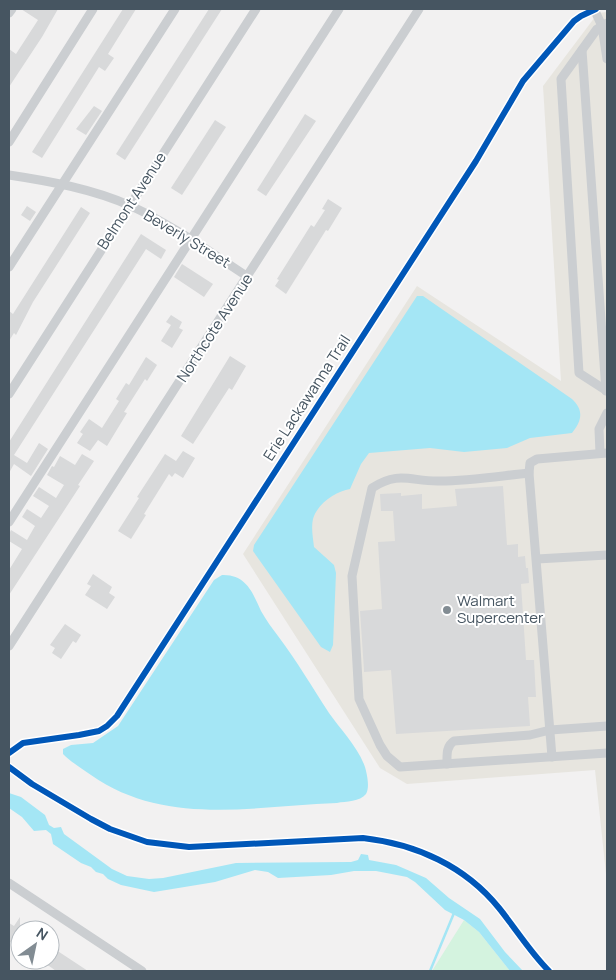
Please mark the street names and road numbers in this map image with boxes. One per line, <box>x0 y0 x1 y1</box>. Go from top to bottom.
street label: Belmont Avenue <box>92 148 171 254</box>
street label: Beverly Street <box>140 204 235 273</box>
street label: Northcote Avenue <box>172 269 258 386</box>
street label: Erie Lackawanna Trail <box>258 331 355 465</box>

